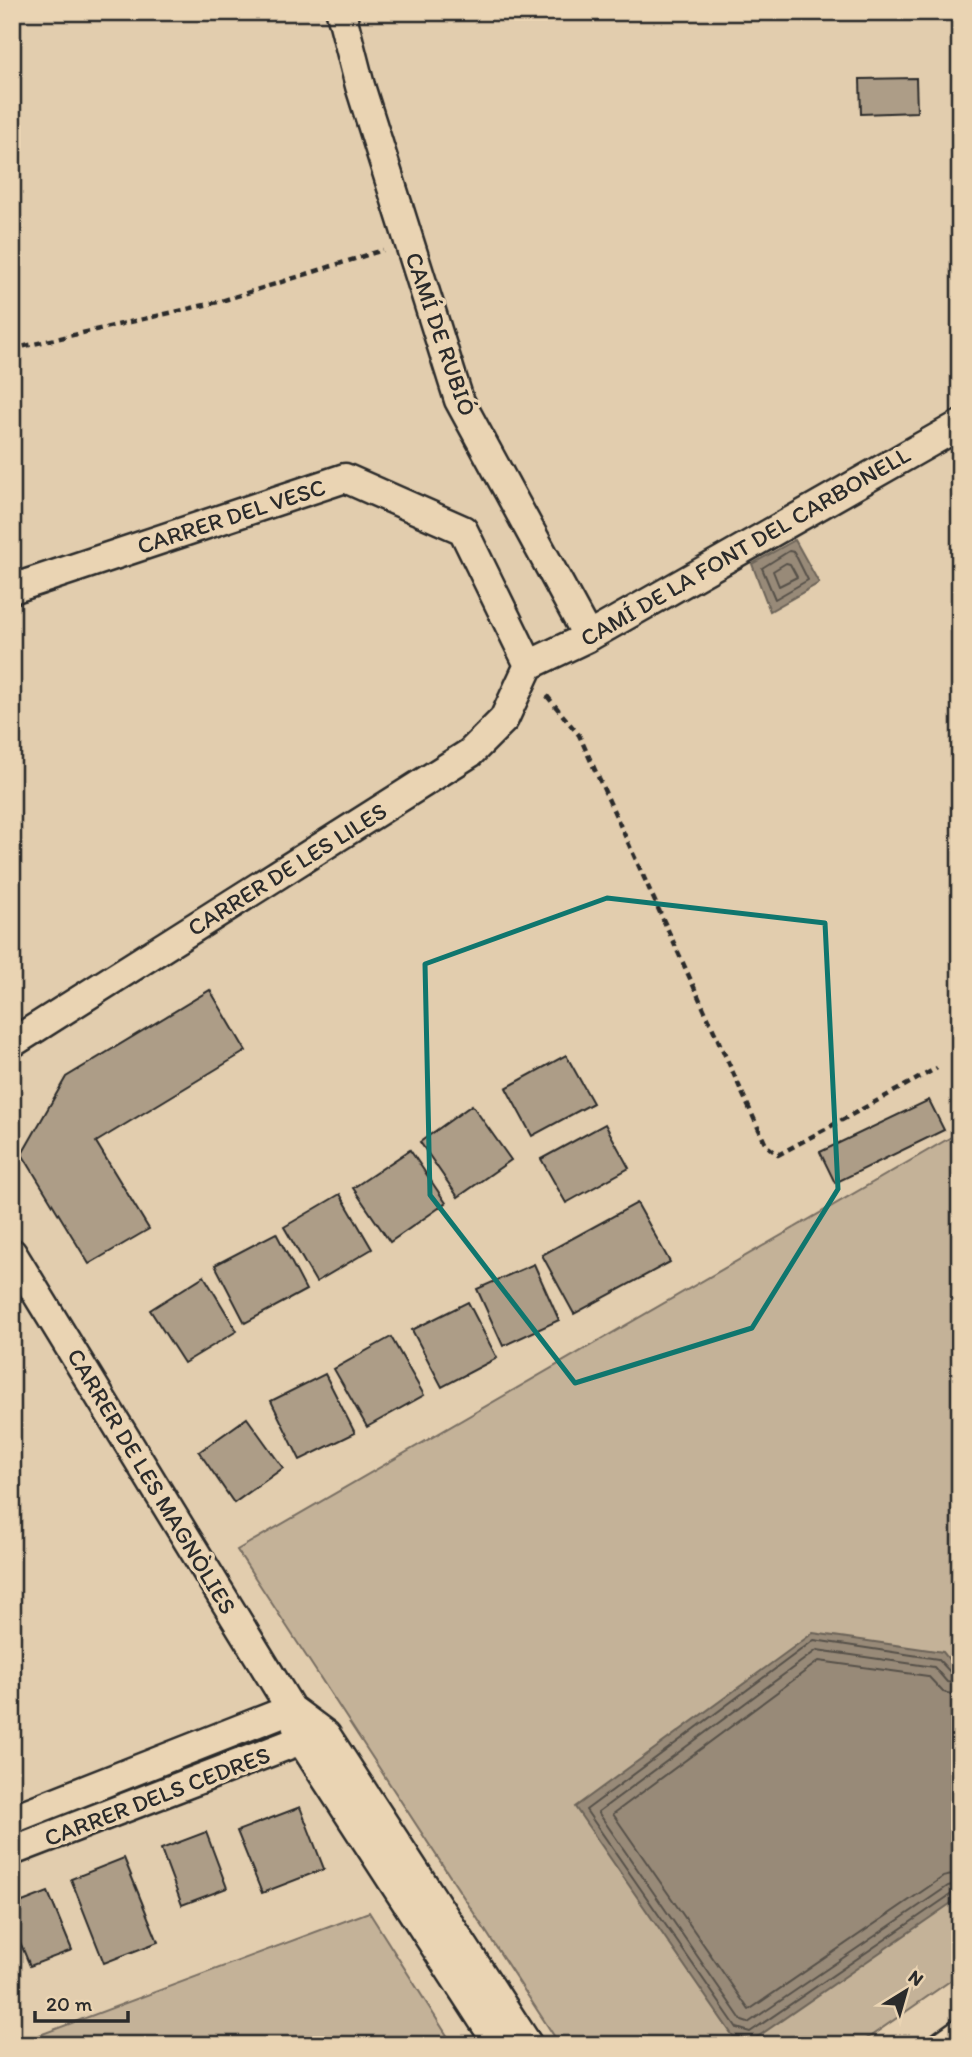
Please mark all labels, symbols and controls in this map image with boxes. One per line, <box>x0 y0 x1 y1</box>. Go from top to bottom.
street label: CAMÍ DE RUBIÓ <box>399 248 483 420</box>
street label: CAMÍ DE LA FONT DEL CARBONELL <box>575 439 915 653</box>
street label: CARRER DEL VESC <box>133 472 329 560</box>
street label: CARRER DE LES LILES <box>182 796 392 942</box>
street label: CARRER DE LES MAGNÒLIES <box>61 1343 243 1619</box>
street label: CARRER DELS CEDRES <box>40 1740 274 1852</box>
north arrow <box>870 1955 940 2025</box>
text: N <box>904 1965 928 1991</box>
scale bar <box>35 1980 128 2024</box>
text: 20 m <box>46 1991 93 2016</box>

